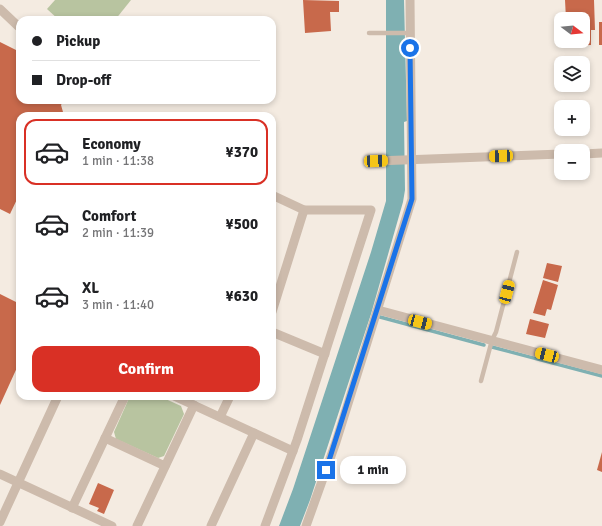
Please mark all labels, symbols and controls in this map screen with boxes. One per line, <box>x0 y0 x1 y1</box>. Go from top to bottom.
north arrow <box>554 12 590 48</box>
map controls <box>554 12 590 180</box>
text: Pickup <box>56 32 100 50</box>
route start <box>401 39 419 57</box>
button: layers <box>554 56 590 92</box>
text: Drop-off <box>56 71 111 89</box>
button: + <box>554 100 590 136</box>
icon: car <box>34 134 70 170</box>
text: Economy <box>82 135 141 153</box>
text: ¥370 <box>226 143 258 161</box>
button: − <box>554 144 590 180</box>
car <box>489 150 513 162</box>
text: 1 min · 11:38 <box>82 153 154 169</box>
car <box>364 155 388 167</box>
icon: car <box>34 206 70 242</box>
text: Comfort <box>82 207 136 225</box>
text: ¥500 <box>226 215 258 233</box>
text: 2 min · 11:39 <box>82 225 154 241</box>
icon: car <box>34 278 70 314</box>
text: XL <box>82 279 99 297</box>
car <box>498 279 516 305</box>
text: ¥630 <box>226 287 258 305</box>
text: 3 min · 11:40 <box>82 297 154 313</box>
car <box>407 313 433 331</box>
button: Confirm <box>32 346 260 392</box>
car <box>534 346 560 364</box>
callout: 1 min <box>340 456 406 484</box>
route end <box>317 461 335 479</box>
text: 1 min <box>357 462 389 478</box>

